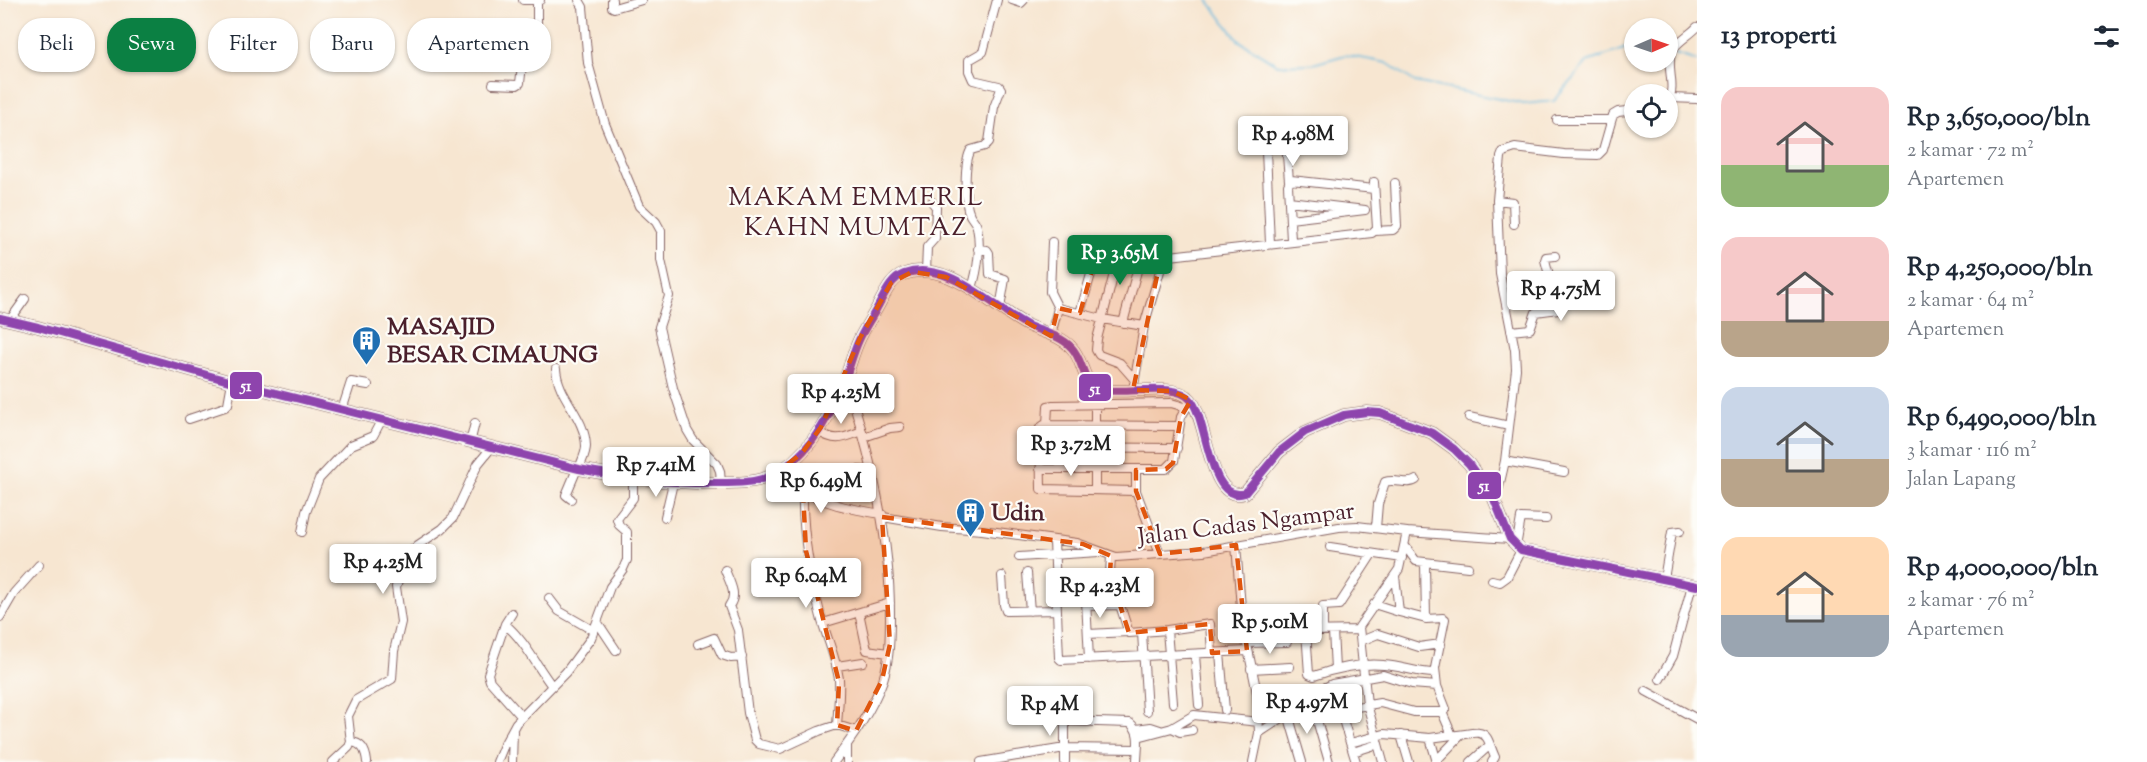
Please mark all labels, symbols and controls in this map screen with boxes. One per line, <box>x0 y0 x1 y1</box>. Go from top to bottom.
chip: Beli <box>18 18 95 72</box>
chip: Sewa <box>107 18 196 72</box>
chip: Filter <box>208 18 298 72</box>
chip: Baru <box>310 18 395 72</box>
chip: Apartemen <box>407 18 551 72</box>
north arrow <box>1624 18 1678 72</box>
map controls <box>1624 18 1678 138</box>
text: 13 properti <box>1721 18 1837 55</box>
icon: filters <box>2090 20 2123 53</box>
button: locate <box>1624 84 1678 138</box>
text: Rp 3,650,000/bln <box>1907 100 2090 137</box>
icon: home <box>1769 111 1841 183</box>
pin: Rp 4.98M <box>1231 116 1355 167</box>
text: Rp 4.98M <box>1252 121 1334 150</box>
text: 2 kamar · 72 m² <box>1907 137 2034 166</box>
text: Apartemen <box>1907 166 2004 195</box>
district label: MAKAM EMMERIL KAHN MUMTAZ <box>728 180 984 247</box>
pin: Rp 3.65M <box>1058 235 1182 286</box>
text: Rp 3.65M <box>1081 240 1159 269</box>
text: Rp 4,250,000/bln <box>1907 250 2093 287</box>
icon: home <box>1769 261 1841 333</box>
pin: Rp 4.75M <box>1499 271 1623 322</box>
text: Rp 4.75M <box>1521 276 1601 305</box>
text: 2 kamar · 64 m² <box>1907 287 2034 316</box>
place label: MASAJID BESAR CIMAUNG <box>387 311 598 373</box>
text: Apartemen <box>1907 316 2004 345</box>
building icon: MASAJID BESAR CIMAUNG <box>350 324 382 366</box>
line badge: 51 <box>229 371 263 400</box>
line badge: 51 <box>1078 373 1112 402</box>
pin: Rp 4.25M <box>779 374 903 425</box>
text: 51 <box>239 376 252 399</box>
text: Rp 4.25M <box>801 379 881 408</box>
text: 51 <box>1088 379 1101 402</box>
text: Rp 6,490,000/bln <box>1907 400 2097 437</box>
icon: home <box>1769 411 1841 483</box>
pin: Rp 3.72M <box>1009 426 1133 477</box>
text: Rp 3.72M <box>1031 431 1111 460</box>
text: 3 kamar · 116 m² <box>1907 437 2037 466</box>
pin: Rp 7.41M <box>594 447 718 498</box>
text: Rp 7.41M <box>617 452 695 481</box>
pin: Rp 6.49M <box>759 463 883 514</box>
text: Jalan Lapang <box>1907 466 2016 495</box>
text: Rp 6.49M <box>780 468 862 497</box>
line badge: 51 <box>1467 471 1502 500</box>
text: 51 <box>1477 476 1490 499</box>
street label: Jalan Cadas Ngampar <box>1134 495 1357 555</box>
building icon: Udin <box>954 496 986 538</box>
place label: Udin <box>991 497 1046 531</box>
pin: Rp 4.25M <box>321 544 445 595</box>
text: Rp 4.25M <box>343 549 423 578</box>
text: Rp 4,000,000/bln <box>1907 550 2099 587</box>
pin: Rp 6.04M <box>744 558 868 609</box>
icon: home <box>1769 561 1841 633</box>
text: Rp 6.04M <box>765 563 847 592</box>
pin: Rp 4.23M <box>1038 568 1162 619</box>
text: Rp 4.23M <box>1060 573 1140 602</box>
text: 2 kamar · 76 m² <box>1907 587 2035 616</box>
pin: Rp 5.01M <box>1208 604 1332 655</box>
text: Rp 5.01M <box>1232 609 1308 638</box>
text: Apartemen <box>1907 616 2004 645</box>
pin: Rp 4.97M <box>1245 684 1369 735</box>
pin: Rp 4M <box>1008 686 1092 737</box>
text: Rp 4.97M <box>1266 689 1348 718</box>
text: Rp 4M <box>1021 691 1079 720</box>

